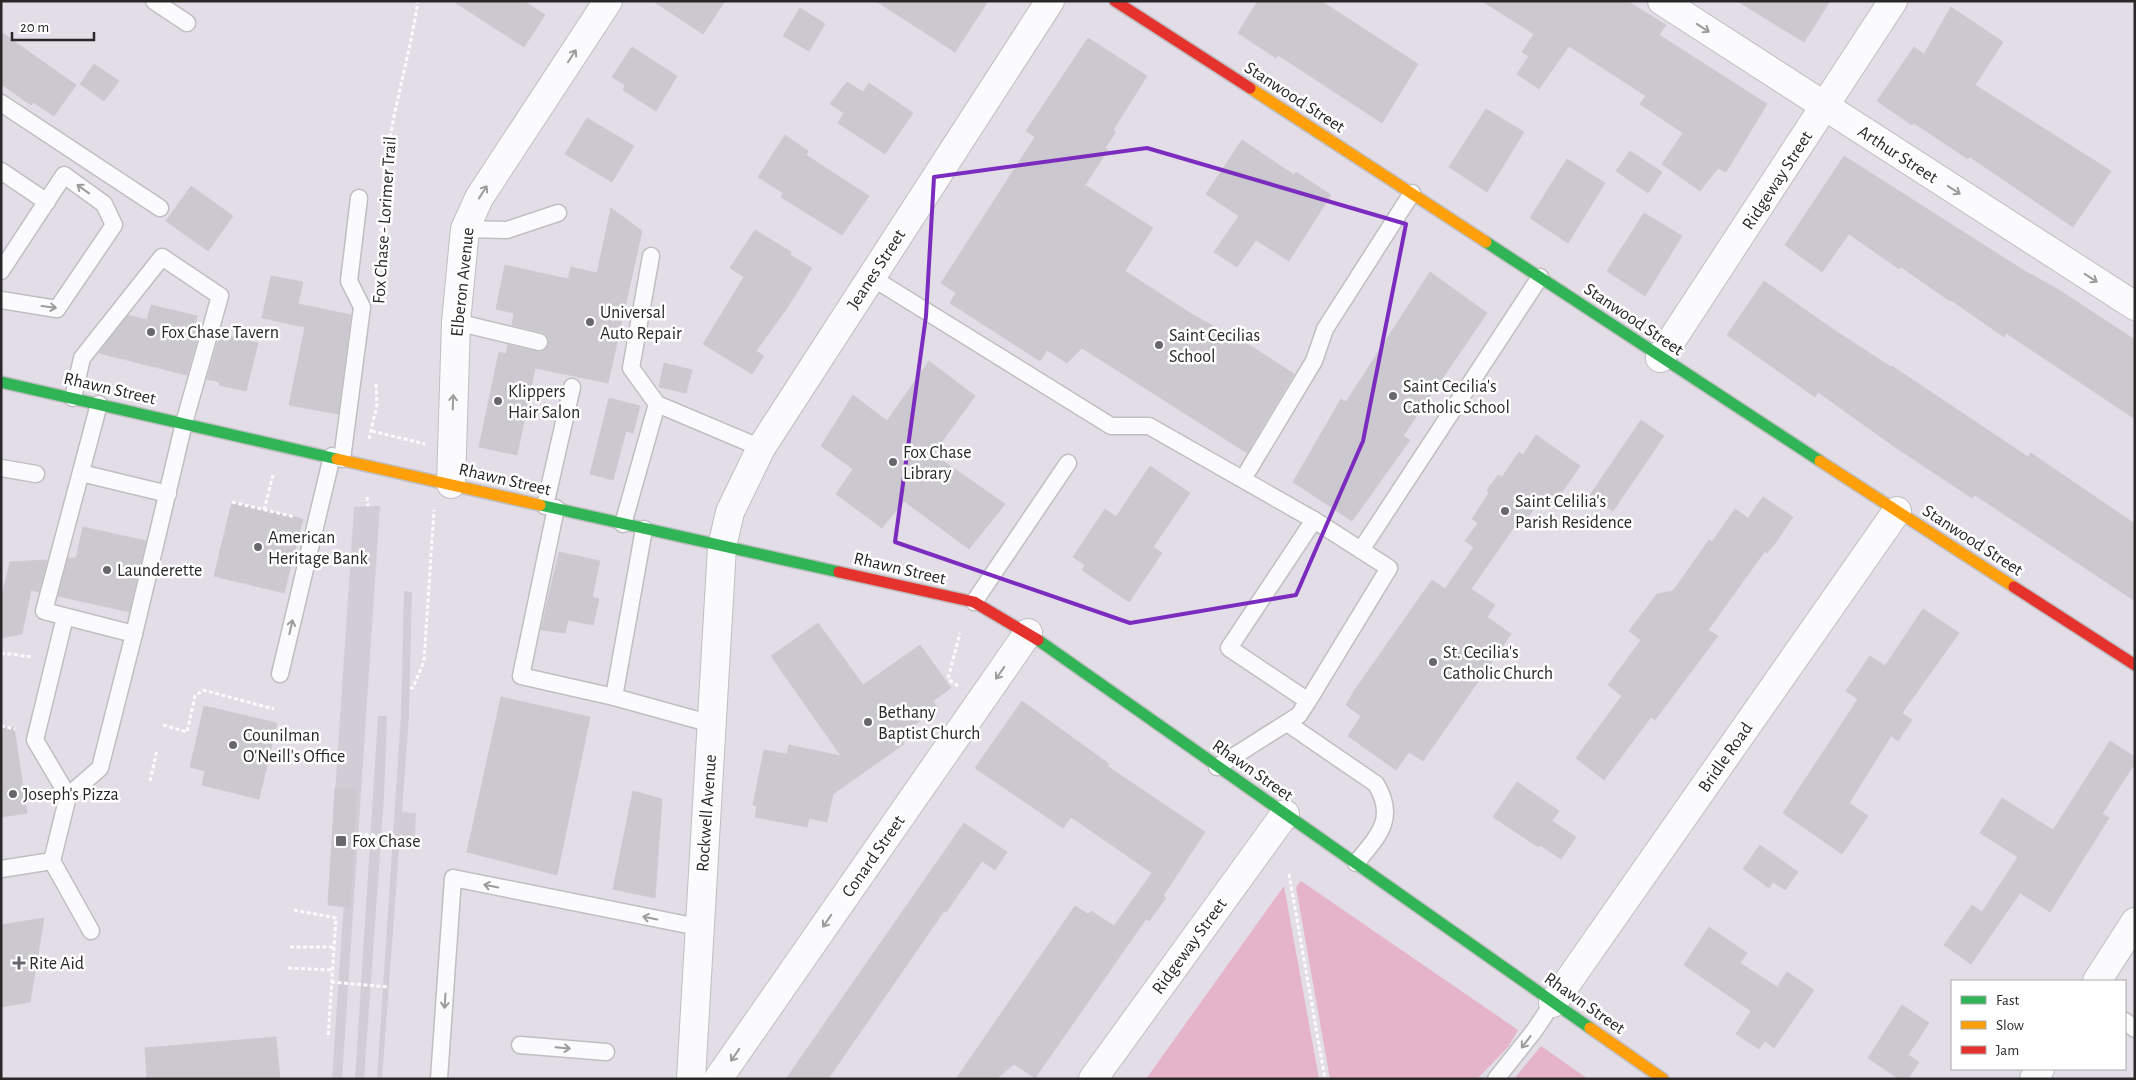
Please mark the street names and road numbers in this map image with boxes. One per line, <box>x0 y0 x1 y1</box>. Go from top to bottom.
street label: Stanwood Street <box>1241 59 1348 137</box>
street label: Arthur Street <box>1854 122 1941 187</box>
street label: Ridgeway Street <box>1739 128 1816 233</box>
street label: Fox Chase - Lorimer Trail <box>370 136 400 304</box>
street label: Jeanes Street <box>844 226 909 313</box>
street label: Elberon Avenue <box>448 227 478 338</box>
street label: Stanwood Street <box>1581 280 1687 360</box>
street label: Rhawn Street <box>62 370 158 408</box>
street label: Rhawn Street <box>457 461 553 499</box>
street label: Stanwood Street <box>1919 502 2026 580</box>
street label: Rhawn Street <box>852 550 948 588</box>
street label: Bridle Road <box>1695 719 1756 796</box>
street label: Rhawn Street <box>1209 736 1296 805</box>
street label: Rockwell Avenue <box>694 754 720 872</box>
street label: Conard Street <box>839 812 909 901</box>
street label: Ridgeway Street <box>1149 895 1231 998</box>
street label: Rhawn Street <box>1541 969 1628 1038</box>

